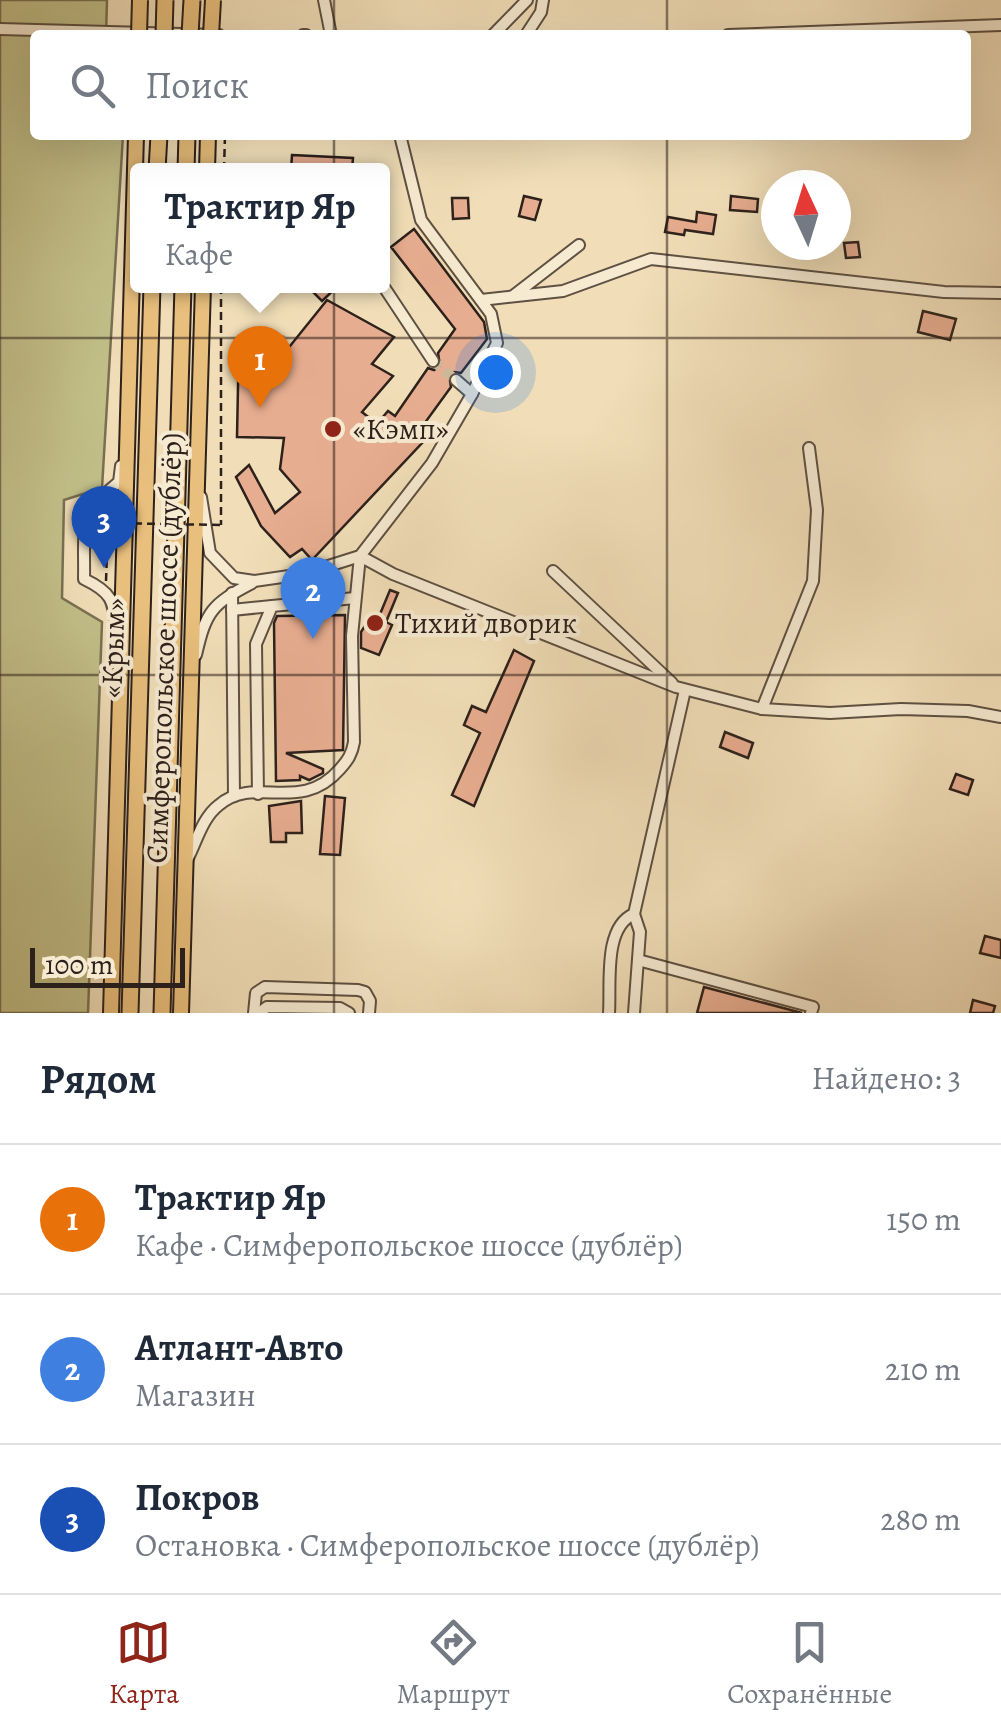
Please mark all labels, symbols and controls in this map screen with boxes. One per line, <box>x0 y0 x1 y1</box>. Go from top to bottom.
search box <box>30 30 971 140</box>
icon: search <box>65 58 120 113</box>
text: Поиск <box>145 59 249 111</box>
popup <box>130 163 390 293</box>
north arrow <box>761 170 851 260</box>
text: Трактир Яр <box>164 180 356 232</box>
text: Кафе <box>164 232 233 276</box>
pin: 1 <box>228 326 292 408</box>
your location <box>470 347 521 398</box>
place label: «Кэмп» <box>353 409 449 449</box>
marker: «Кэмп» <box>322 418 344 440</box>
street label: Симферопольское шоссе (дублёр) <box>136 432 192 864</box>
pin: 3 <box>72 486 136 568</box>
pin: 2 <box>280 556 346 639</box>
street label: «Крым» <box>91 597 135 699</box>
place label: Тихий дворик <box>395 603 577 643</box>
marker: Тихий дворик <box>364 612 386 634</box>
scale bar <box>30 943 185 988</box>
text: 100 m <box>45 946 113 984</box>
text: Рядом <box>40 1050 157 1107</box>
text: Найдено: 3 <box>812 1056 961 1100</box>
text: Трактир Яр <box>135 1171 326 1223</box>
text: 1 <box>67 1197 78 1241</box>
text: 150 m <box>886 1197 961 1241</box>
text: Кафе · Симферопольское шоссе (дублёр) <box>135 1223 683 1267</box>
text: Атлант-Авто <box>135 1321 344 1373</box>
text: 2 <box>65 1347 80 1391</box>
text: 210 m <box>885 1347 961 1391</box>
text: Магазин <box>135 1373 256 1417</box>
text: Покров <box>135 1471 260 1523</box>
text: 3 <box>66 1497 79 1541</box>
text: 280 m <box>880 1497 961 1541</box>
text: Остановка · Симферопольское шоссе (дублёр) <box>135 1523 760 1567</box>
tab: Карта <box>109 1615 179 1713</box>
tab: Маршрут <box>397 1615 510 1713</box>
tab: Сохранённые <box>727 1615 892 1713</box>

